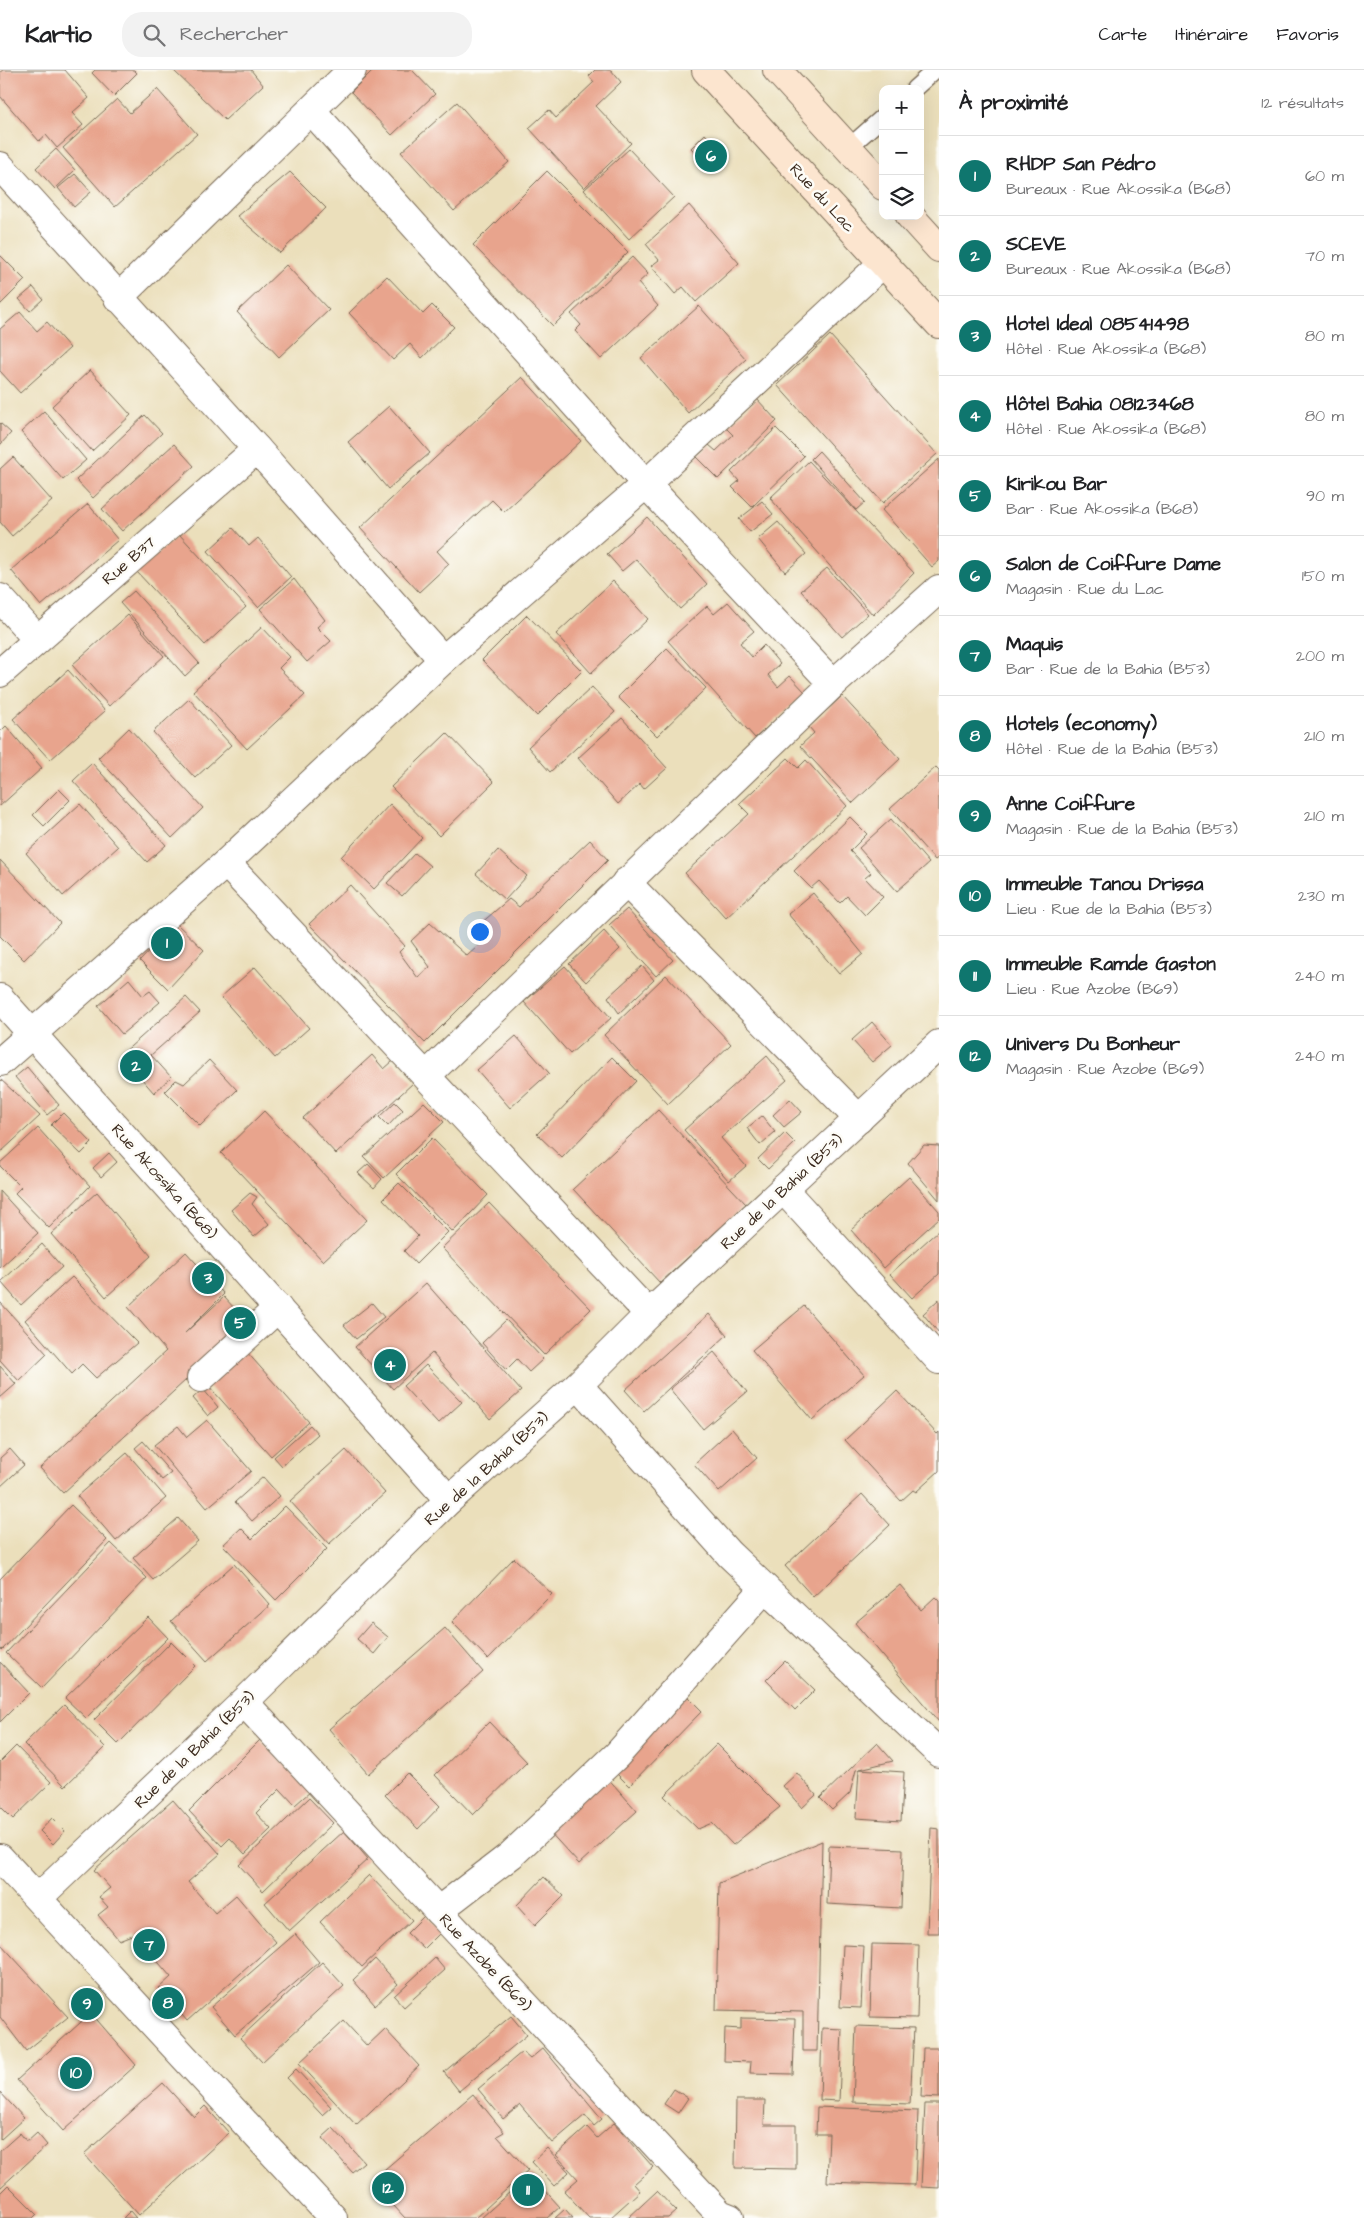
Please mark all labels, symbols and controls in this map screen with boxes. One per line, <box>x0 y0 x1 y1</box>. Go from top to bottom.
search box <box>122 12 472 57</box>
text: Kartio <box>25 18 92 52</box>
icon: search <box>140 21 168 49</box>
text: Rechercher <box>180 21 288 48</box>
text: Carte <box>1098 22 1147 47</box>
text: Itinéraire <box>1175 22 1248 47</box>
text: Favoris <box>1276 22 1339 47</box>
map controls <box>879 85 924 220</box>
button: + <box>879 85 924 130</box>
text: À proximité <box>959 88 1068 117</box>
text: 12 résultats <box>1261 92 1344 114</box>
button: − <box>879 130 924 175</box>
pin: 6 <box>695 137 727 175</box>
text: RHDP San Pédro <box>1006 151 1155 178</box>
street label: Rue du Lac <box>785 158 860 237</box>
text: 1 <box>974 165 976 187</box>
text: 60 m <box>1305 165 1344 187</box>
button: layers <box>879 175 924 220</box>
text: Bureaux · Rue Akossika (B68) <box>1006 178 1231 200</box>
text: SCEVE <box>1006 231 1066 258</box>
text: 2 <box>970 245 980 267</box>
text: 70 m <box>1305 245 1344 267</box>
text: Bureaux · Rue Akossika (B68) <box>1006 258 1231 280</box>
text: Hotel Ideal 08541498 <box>1006 311 1189 338</box>
text: 3 <box>971 325 979 347</box>
text: 80 m <box>1305 325 1344 347</box>
text: Hôtel · Rue Akossika (B68) <box>1006 338 1206 360</box>
text: Hôtel Bahia 08123468 <box>1006 391 1194 418</box>
text: 4 <box>970 405 980 427</box>
text: 80 m <box>1305 405 1344 427</box>
text: Hôtel · Rue Akossika (B68) <box>1006 418 1206 440</box>
text: Kirikou Bar <box>1006 471 1107 498</box>
text: 5 <box>969 485 981 507</box>
text: 90 m <box>1306 485 1344 507</box>
text: Bar · Rue Akossika (B68) <box>1006 498 1198 520</box>
street label: Rue B37 <box>97 531 160 590</box>
text: Salon de Coiffure Dame <box>1006 551 1221 578</box>
text: 6 <box>970 565 980 587</box>
text: 150 m <box>1302 565 1344 587</box>
text: Magasin · Rue du Lac <box>1006 578 1164 600</box>
text: Maquis <box>1006 631 1063 658</box>
text: 7 <box>970 645 980 667</box>
text: 200 m <box>1296 645 1344 667</box>
text: Bar · Rue de la Bahia (B53) <box>1006 658 1210 680</box>
text: Hotels (economy) <box>1006 711 1157 738</box>
text: 8 <box>970 725 980 747</box>
text: 210 m <box>1304 725 1344 747</box>
text: Hôtel · Rue de la Bahia (B53) <box>1006 738 1218 760</box>
text: Anne Coiffure <box>1006 791 1135 818</box>
text: 9 <box>970 805 980 827</box>
text: 210 m <box>1304 805 1344 827</box>
text: Magasin · Rue de la Bahia (B53) <box>1006 818 1238 840</box>
text: Immeuble Tanou Drissa <box>1006 871 1203 898</box>
text: 10 <box>969 885 981 907</box>
text: 230 m <box>1298 885 1344 907</box>
text: Lieu · Rue de la Bahia (B53) <box>1006 898 1212 920</box>
your location <box>467 919 493 945</box>
pin: 1 <box>151 924 183 962</box>
text: Immeuble Ramde Gaston <box>1006 951 1216 978</box>
text: 11 <box>973 965 977 987</box>
text: 240 m <box>1295 965 1344 987</box>
text: Lieu · Rue Azobe (B69) <box>1006 978 1178 1000</box>
text: Univers Du Bonheur <box>1006 1031 1180 1058</box>
text: 12 <box>969 1045 981 1067</box>
text: 240 m <box>1295 1045 1344 1067</box>
pin: 2 <box>120 1047 152 1085</box>
text: Magasin · Rue Azobe (B69) <box>1006 1058 1204 1080</box>
street label: Rue Akossika (B68) <box>106 1119 222 1245</box>
street label: Rue de la Bahia (B53) <box>715 1129 848 1255</box>
pin: 3 <box>192 1259 224 1297</box>
pin: 5 <box>224 1304 256 1342</box>
pin: 4 <box>374 1346 406 1384</box>
street label: Rue de la Bahia (B53) <box>420 1407 554 1531</box>
street label: Rue de la Bahia (B53) <box>129 1686 260 1813</box>
street label: Rue Azobe (B69) <box>434 1909 537 2017</box>
pin: 7 <box>133 1926 165 1964</box>
pin: 8 <box>152 1984 184 2022</box>
pin: 9 <box>71 1985 103 2023</box>
pin: 10 <box>60 2054 92 2092</box>
pin: 12 <box>372 2169 404 2207</box>
pin: 11 <box>512 2171 544 2209</box>

